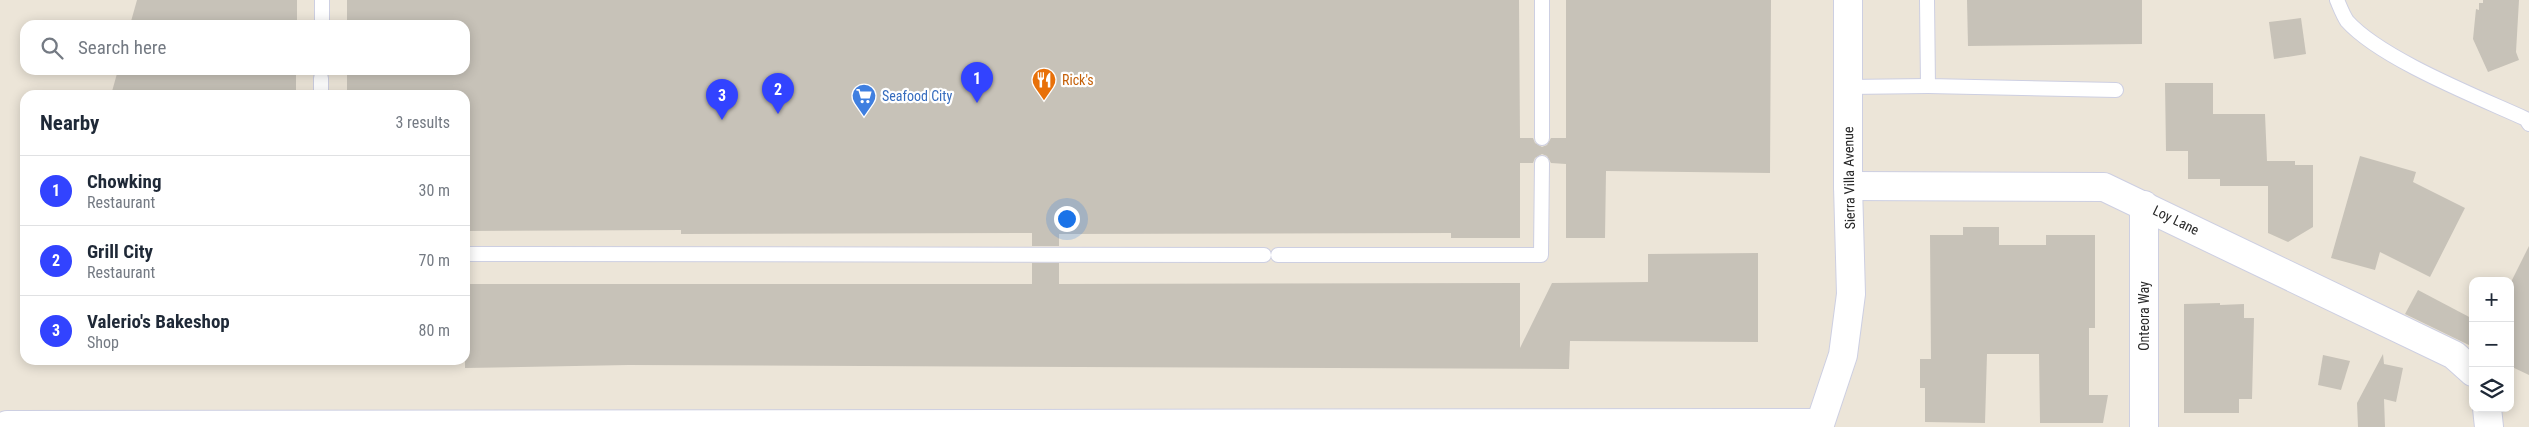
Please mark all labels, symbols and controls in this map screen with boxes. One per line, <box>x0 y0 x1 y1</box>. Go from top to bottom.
search box <box>20 20 470 75</box>
icon: search <box>38 34 66 62</box>
text: Search here <box>78 36 166 59</box>
pin: 1 <box>961 62 993 103</box>
restaurant icon: Rick's <box>1031 67 1057 101</box>
place label: Rick's <box>1062 72 1094 88</box>
pin: 2 <box>762 73 794 114</box>
pin: 3 <box>706 79 738 120</box>
supermarket icon: Seafood City <box>851 83 877 117</box>
place label: Seafood City <box>882 88 952 104</box>
text: Nearby <box>40 111 99 135</box>
text: 3 results <box>395 113 450 132</box>
street label: Sierra Villa Avenue <box>1840 126 1858 230</box>
text: Chowking <box>87 170 161 193</box>
text: 1 <box>52 181 60 200</box>
text: 30 m <box>418 181 450 200</box>
text: Restaurant <box>87 193 155 212</box>
street label: Loy Lane <box>2150 202 2202 238</box>
your location <box>1054 206 1080 232</box>
text: Grill City <box>87 240 153 263</box>
text: 2 <box>52 251 60 270</box>
text: 70 m <box>418 251 450 270</box>
text: Restaurant <box>87 263 155 282</box>
map controls <box>2469 277 2514 412</box>
button: + <box>2469 277 2514 322</box>
street label: Onteora Way <box>2136 281 2152 351</box>
text: Valerio's Bakeshop <box>87 310 230 333</box>
text: 3 <box>52 321 60 340</box>
text: 80 m <box>418 321 450 340</box>
button: − <box>2469 322 2514 367</box>
text: Shop <box>87 333 119 352</box>
button: layers <box>2469 367 2514 412</box>

